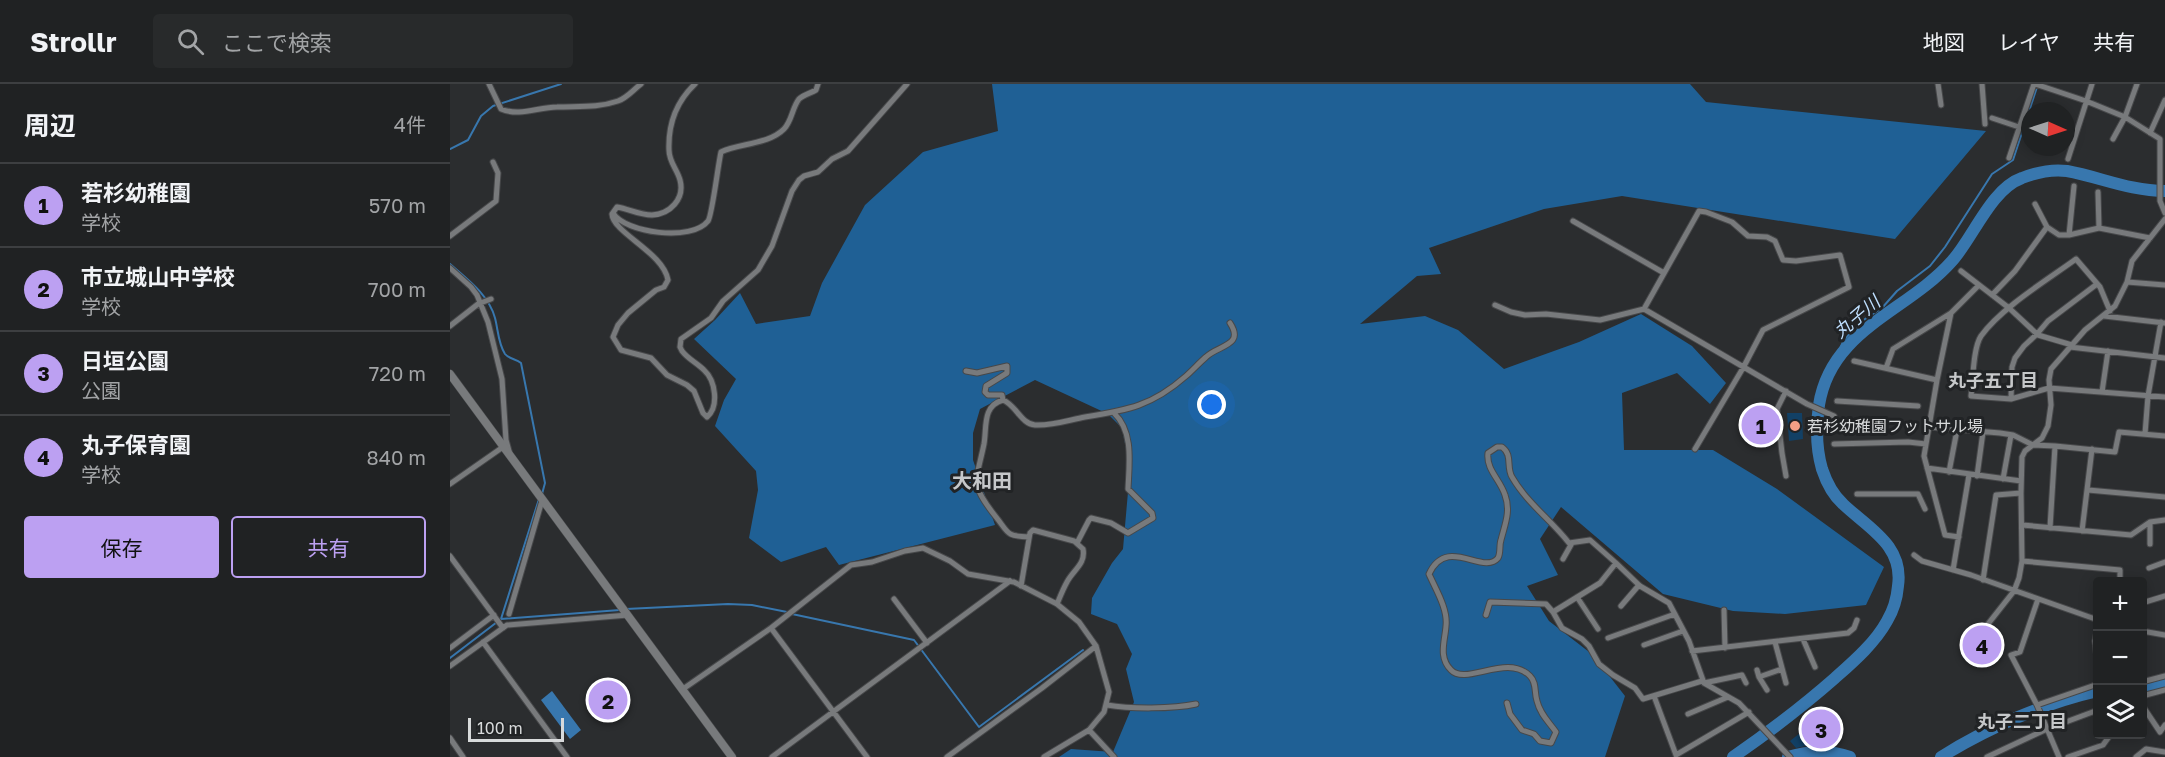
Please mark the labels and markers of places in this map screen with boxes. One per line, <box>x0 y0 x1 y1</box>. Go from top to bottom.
pin: 1 <box>1742 402 1780 448</box>
place label: 若杉幼稚園フットサル場 <box>1807 416 1983 436</box>
marker: 若杉幼稚園フットサル場 <box>1788 419 1802 433</box>
pin: 4 <box>1962 622 2002 668</box>
pin: 2 <box>588 678 628 722</box>
pin: 3 <box>1802 706 1840 752</box>

